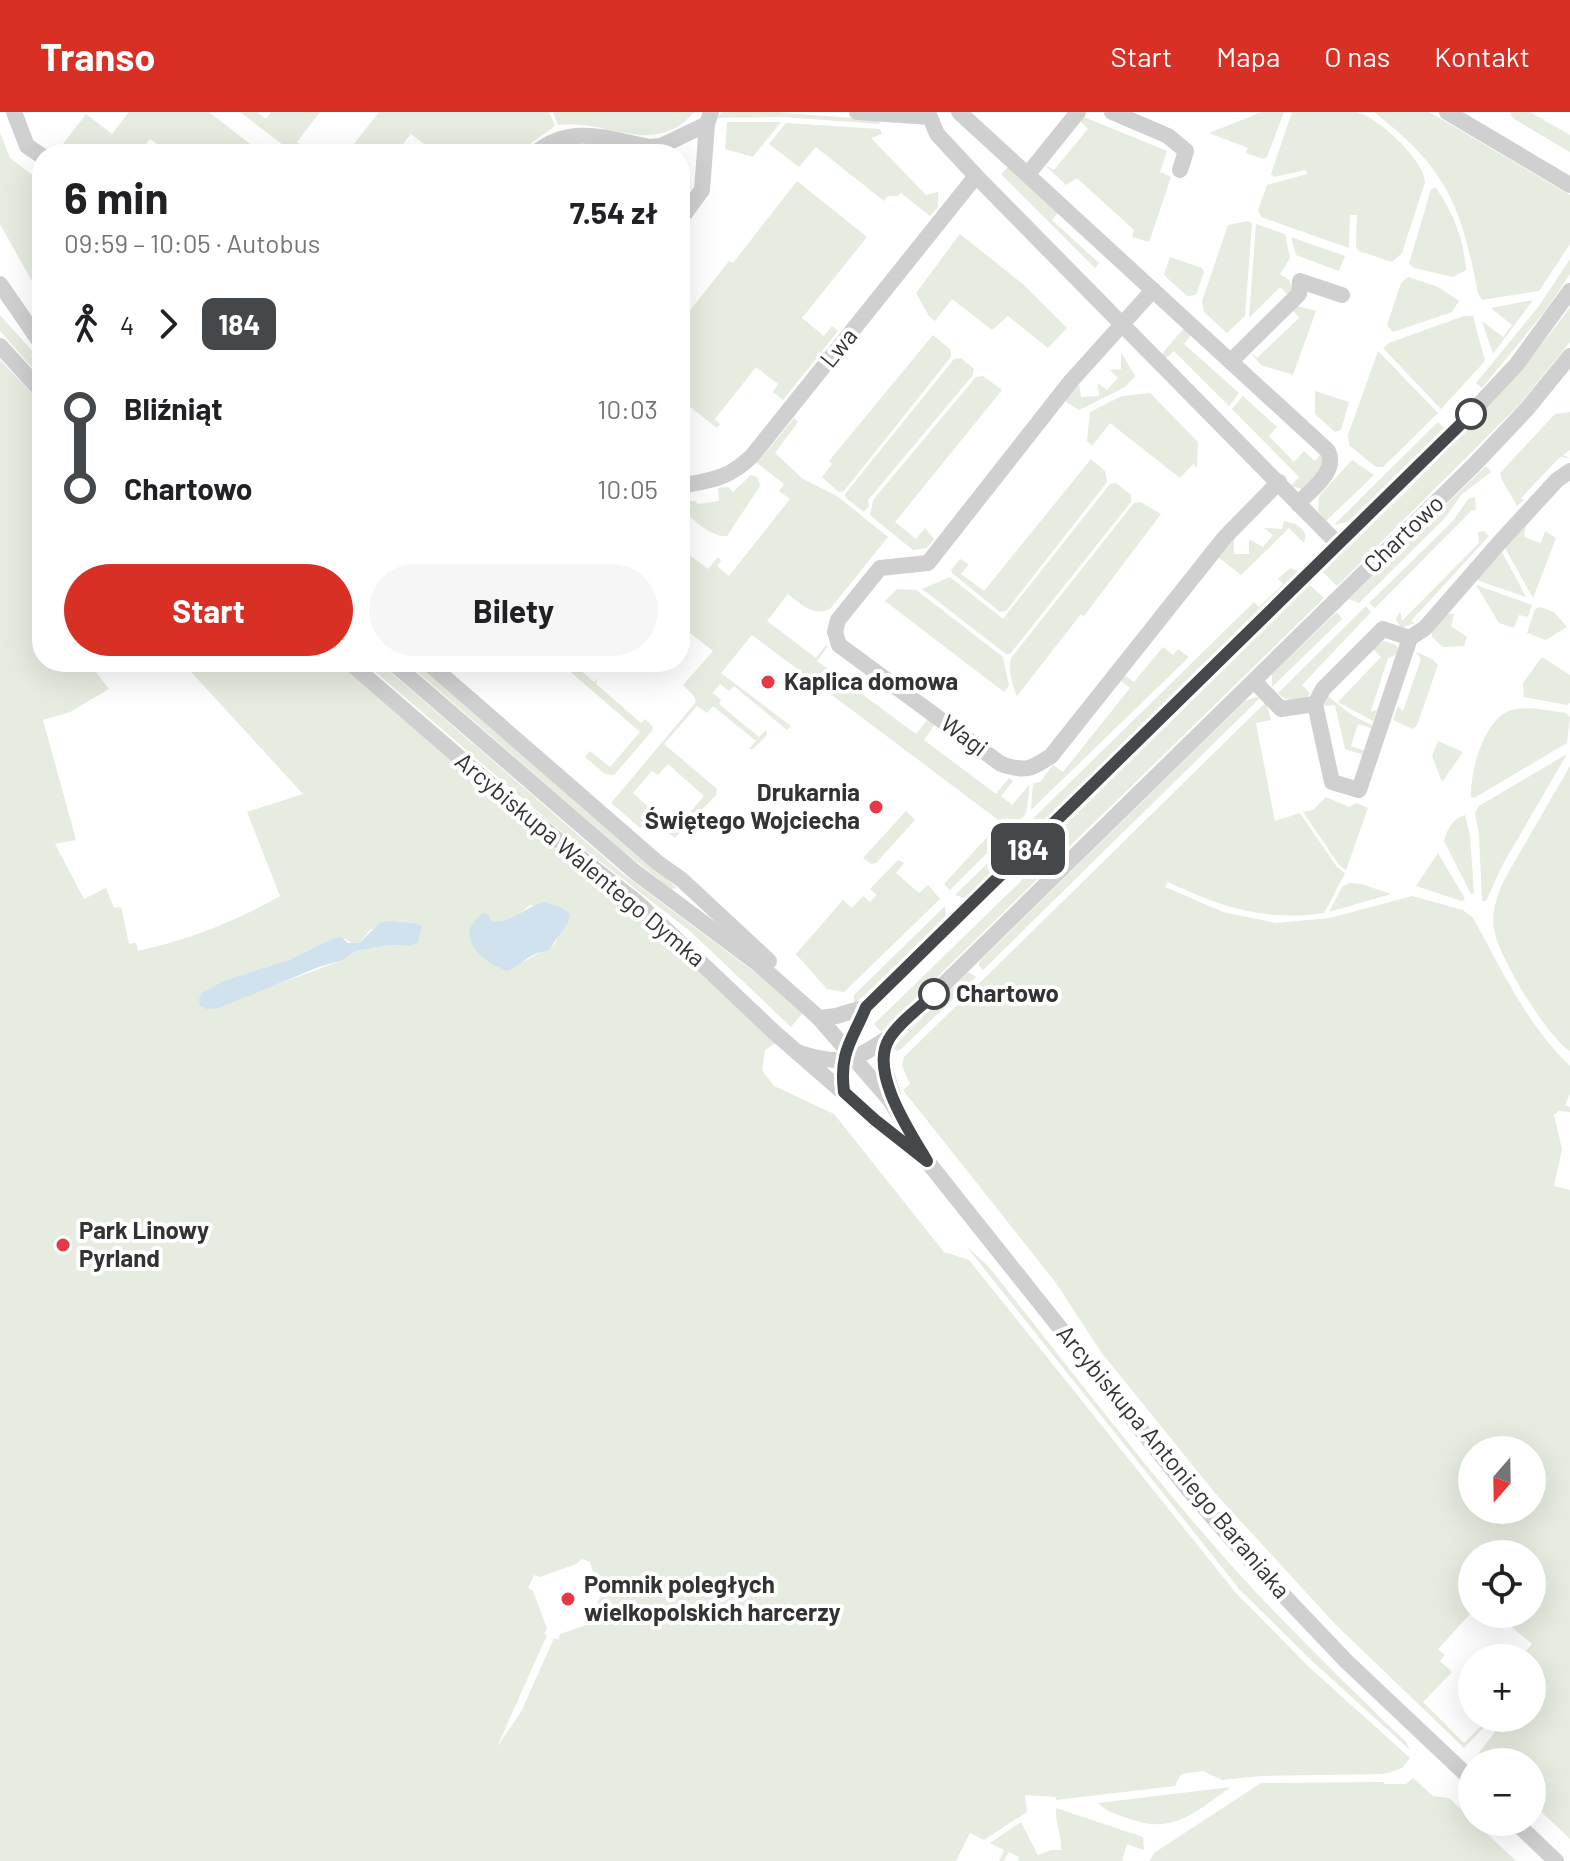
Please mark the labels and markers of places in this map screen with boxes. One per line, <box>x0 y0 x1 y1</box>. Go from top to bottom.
unlabelled marker <box>1456 399 1486 429</box>
place label: Kaplica domowa <box>784 666 958 695</box>
marker: Kaplica domowa <box>759 673 777 691</box>
place label: Drukarnia Świętego Wojciecha <box>645 777 860 834</box>
marker: Drukarnia Świętego Wojciecha <box>867 798 885 816</box>
place label: Chartowo <box>956 978 1059 1007</box>
marker: Chartowo <box>919 979 949 1009</box>
place label: Park Linowy Pyrland <box>79 1215 209 1272</box>
marker: Park Linowy Pyrland <box>54 1236 72 1254</box>
place label: Pomnik poległych wielkopolskich harcerzy <box>584 1569 841 1626</box>
marker: Pomnik poległych wielkopolskich harcerzy <box>559 1590 577 1608</box>

